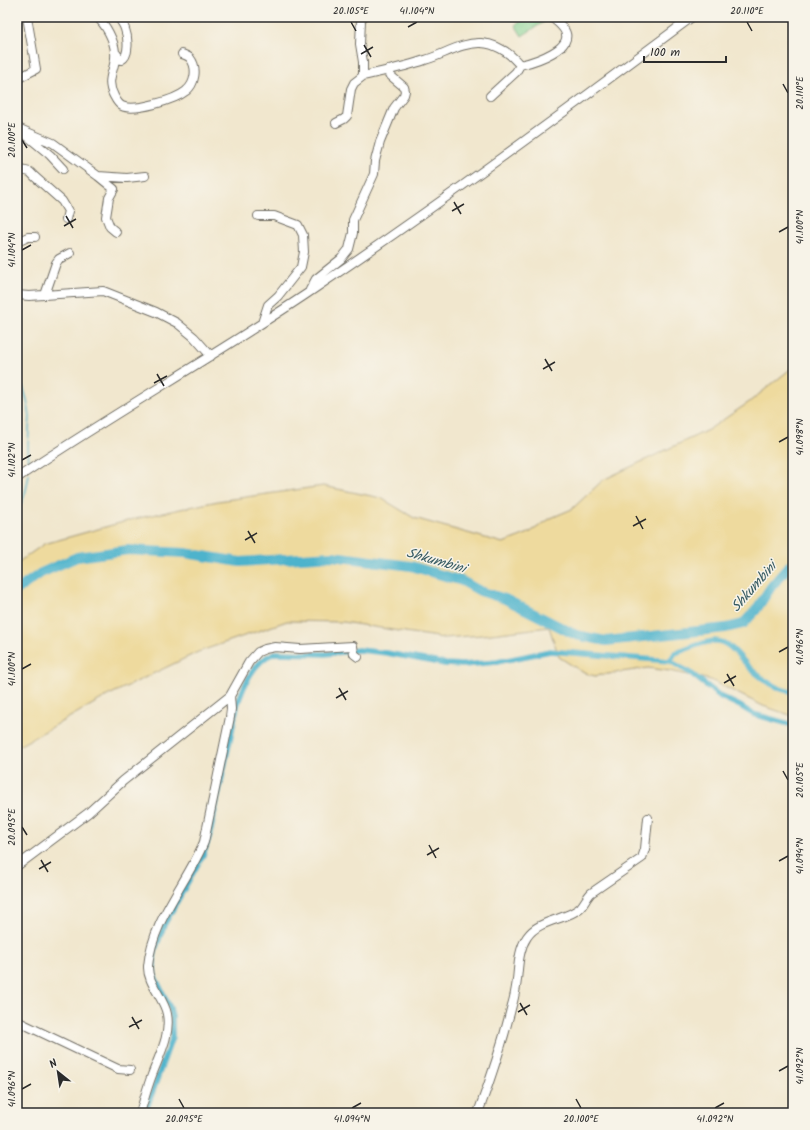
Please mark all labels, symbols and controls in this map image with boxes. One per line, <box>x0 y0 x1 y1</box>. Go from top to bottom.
text: 20.105°E <box>333 3 370 19</box>
text: 41.104°N <box>400 3 435 19</box>
text: 20.110°E <box>730 3 765 19</box>
scale bar <box>644 38 726 64</box>
text: 100 m <box>650 43 681 62</box>
text: 20.110°E <box>792 75 808 110</box>
text: 20.100°E <box>4 121 20 158</box>
text: 41.100°N <box>792 210 808 244</box>
text: 41.104°N <box>4 232 20 267</box>
text: 41.098°N <box>792 418 808 456</box>
text: 41.102°N <box>4 442 20 478</box>
water label: Shkumbini <box>404 542 471 581</box>
water label: Shkumbini <box>726 555 784 617</box>
text: 41.096°N <box>792 628 808 665</box>
text: 41.100°N <box>4 652 20 686</box>
text: 20.105°E <box>792 761 808 798</box>
text: 20.095°E <box>4 807 20 846</box>
text: 41.094°N <box>792 837 808 874</box>
text: 41.092°N <box>792 1047 808 1084</box>
north arrow <box>38 1052 78 1092</box>
text: N <box>46 1055 61 1074</box>
text: 41.096°N <box>4 1070 20 1107</box>
text: 20.095°E <box>165 1111 204 1127</box>
text: 41.094°N <box>334 1111 371 1127</box>
text: 20.100°E <box>563 1111 600 1127</box>
text: 41.092°N <box>697 1111 734 1127</box>

